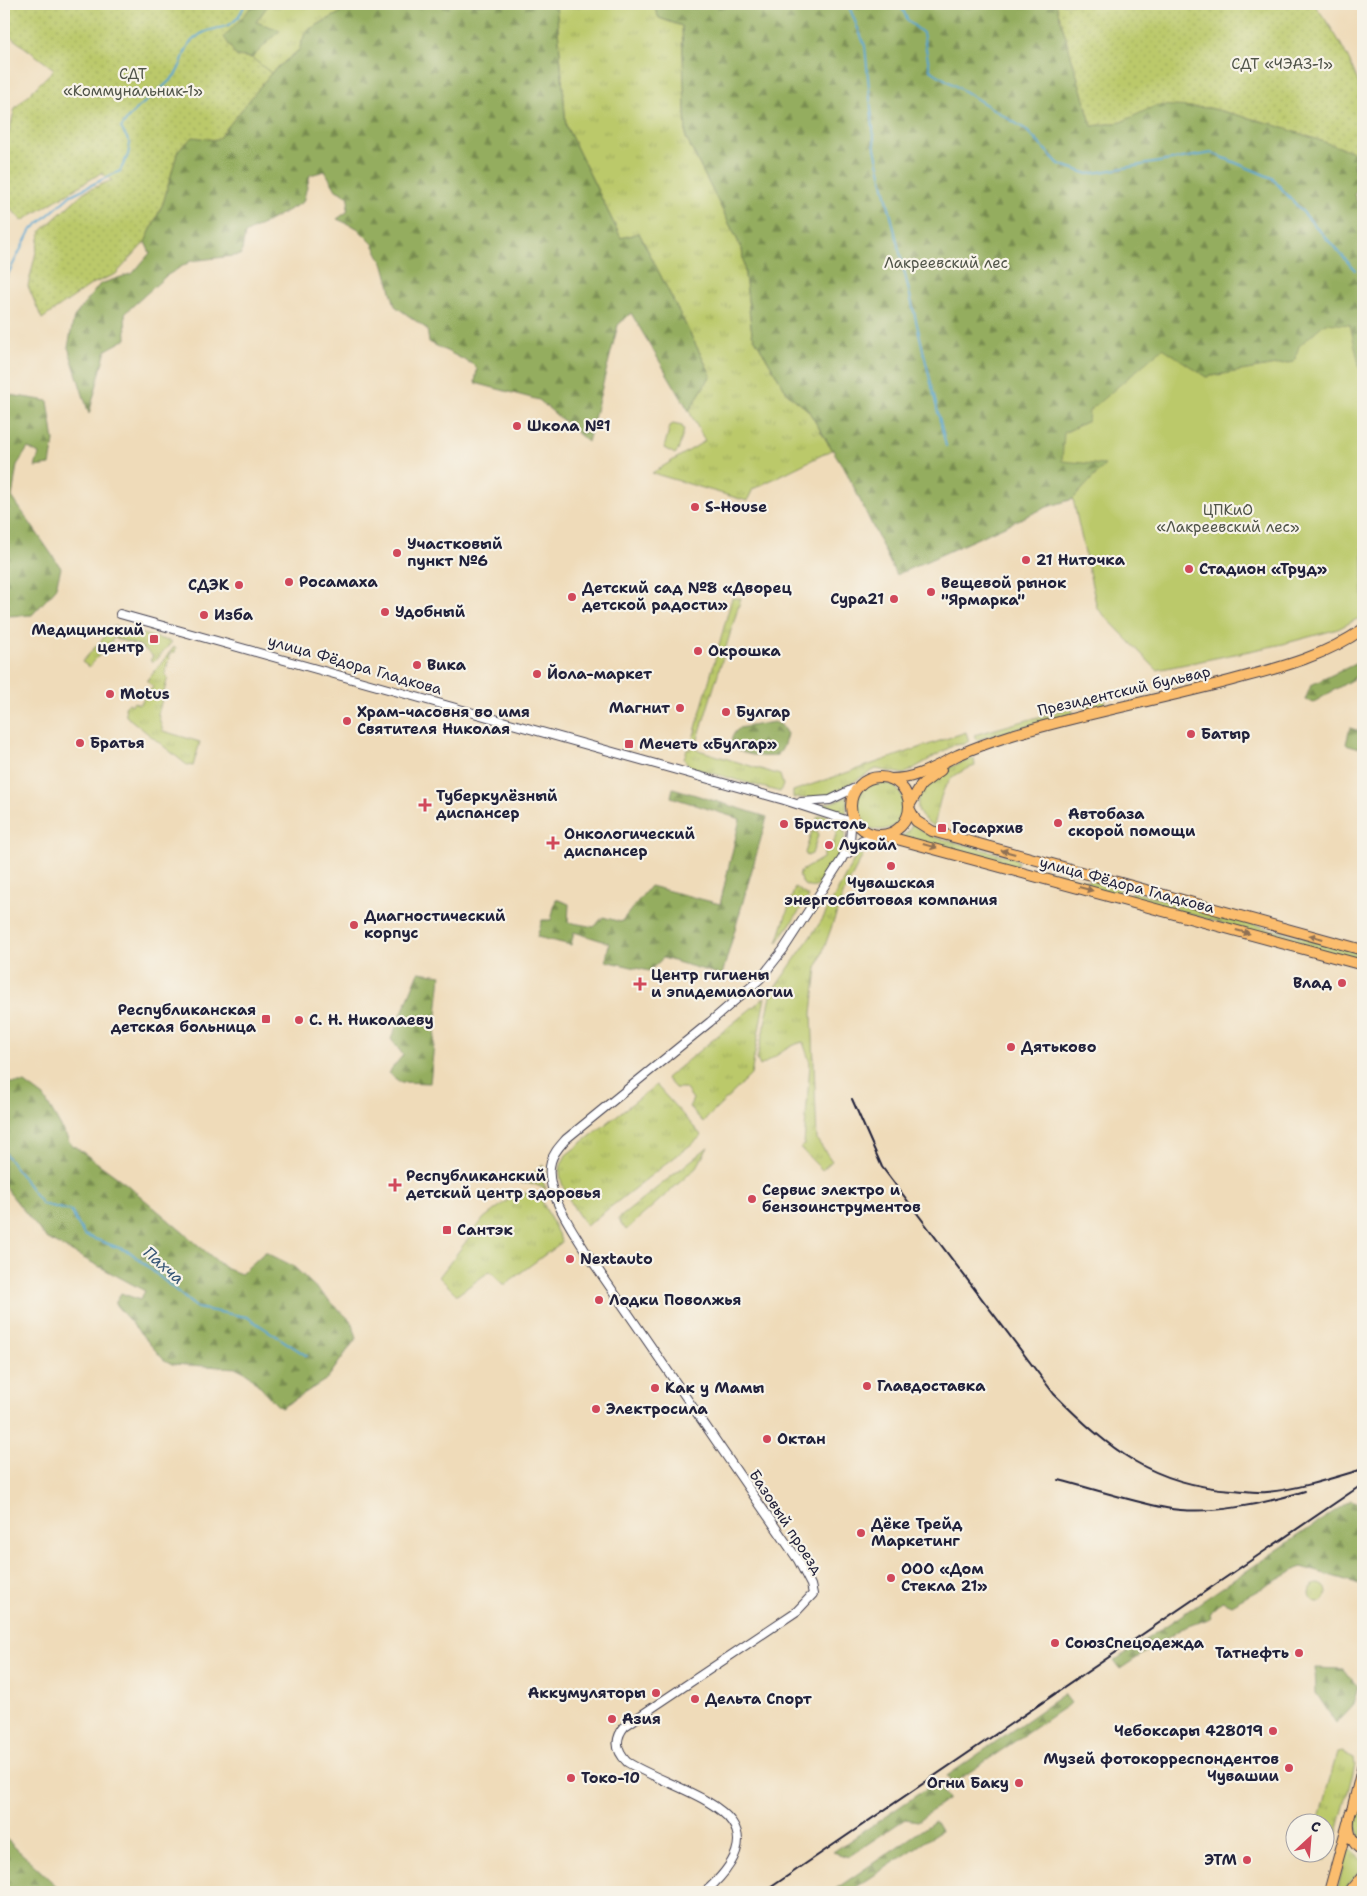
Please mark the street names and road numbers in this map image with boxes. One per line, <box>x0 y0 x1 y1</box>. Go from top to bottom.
street label: улица Фёдора Гладкова <box>266 631 445 700</box>
street label: Президентский бульвар <box>1036 661 1212 721</box>
street label: улица Фёдора Гладкова <box>1037 852 1217 918</box>
street label: Базовый проезд <box>745 1466 828 1579</box>

